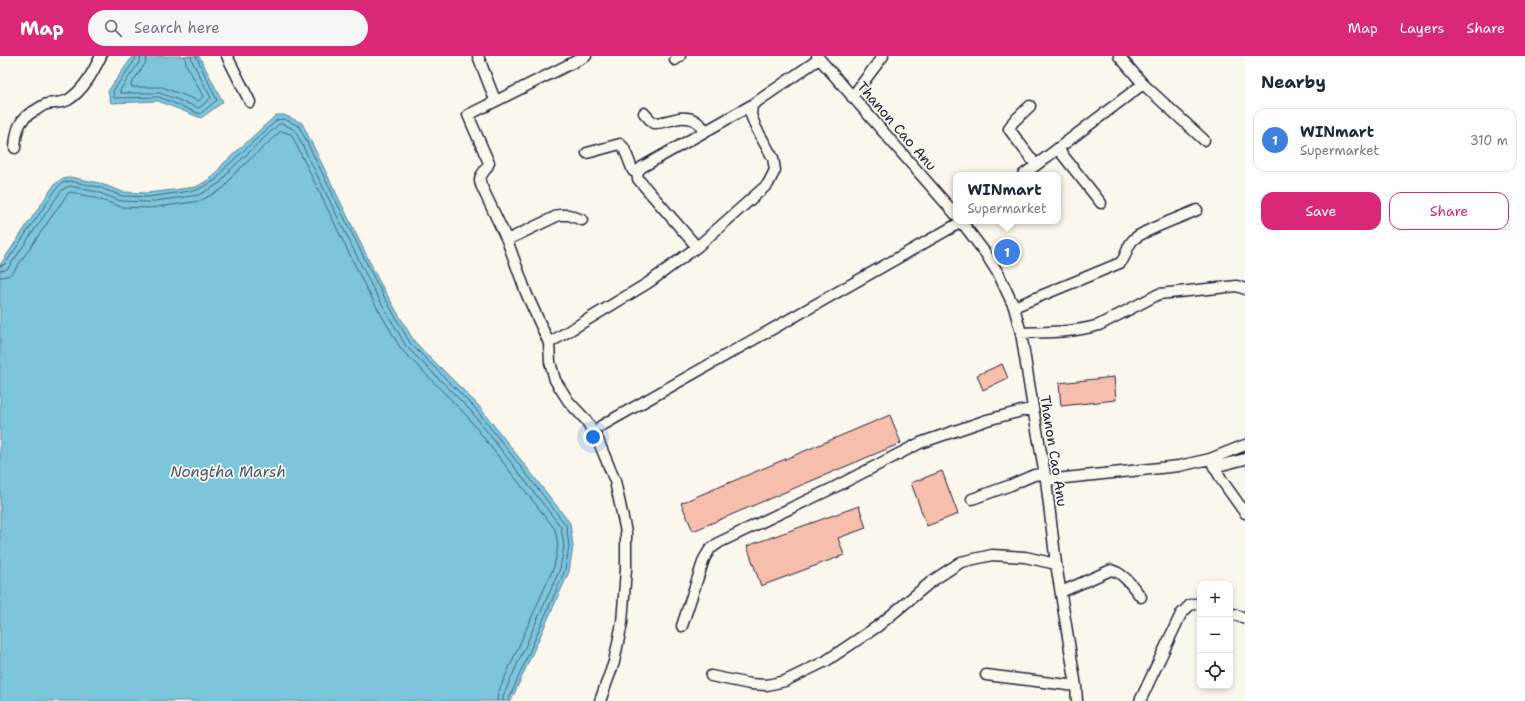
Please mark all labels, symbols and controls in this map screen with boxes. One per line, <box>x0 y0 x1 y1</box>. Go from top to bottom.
search box <box>88 10 368 46</box>
text: Map <box>20 16 64 41</box>
icon: search <box>102 17 124 39</box>
text: Search here <box>134 18 220 38</box>
text: Map <box>1348 19 1378 37</box>
text: Layers <box>1400 19 1444 37</box>
text: Share <box>1466 19 1505 37</box>
text: Nearby <box>1261 71 1326 93</box>
street label: Thanon Cao Anu <box>853 78 941 174</box>
text: WINmart <box>1300 122 1374 142</box>
text: 1 <box>1272 132 1278 149</box>
text: 310 m <box>1470 132 1508 149</box>
text: Supermarket <box>1300 142 1379 159</box>
popup <box>953 172 1061 224</box>
text: WINmart <box>967 180 1042 200</box>
button: Save <box>1261 192 1381 230</box>
button: Share <box>1389 192 1509 230</box>
text: Supermarket <box>967 200 1047 217</box>
pin: 1 <box>994 237 1020 267</box>
street label: Thanon Cao Anu <box>1036 394 1072 508</box>
your location <box>583 427 603 447</box>
water label: Nongtha Marsh <box>170 462 286 482</box>
map controls <box>1197 581 1233 689</box>
button: + <box>1197 581 1233 617</box>
button: − <box>1197 617 1233 653</box>
button: locate <box>1197 653 1233 689</box>

